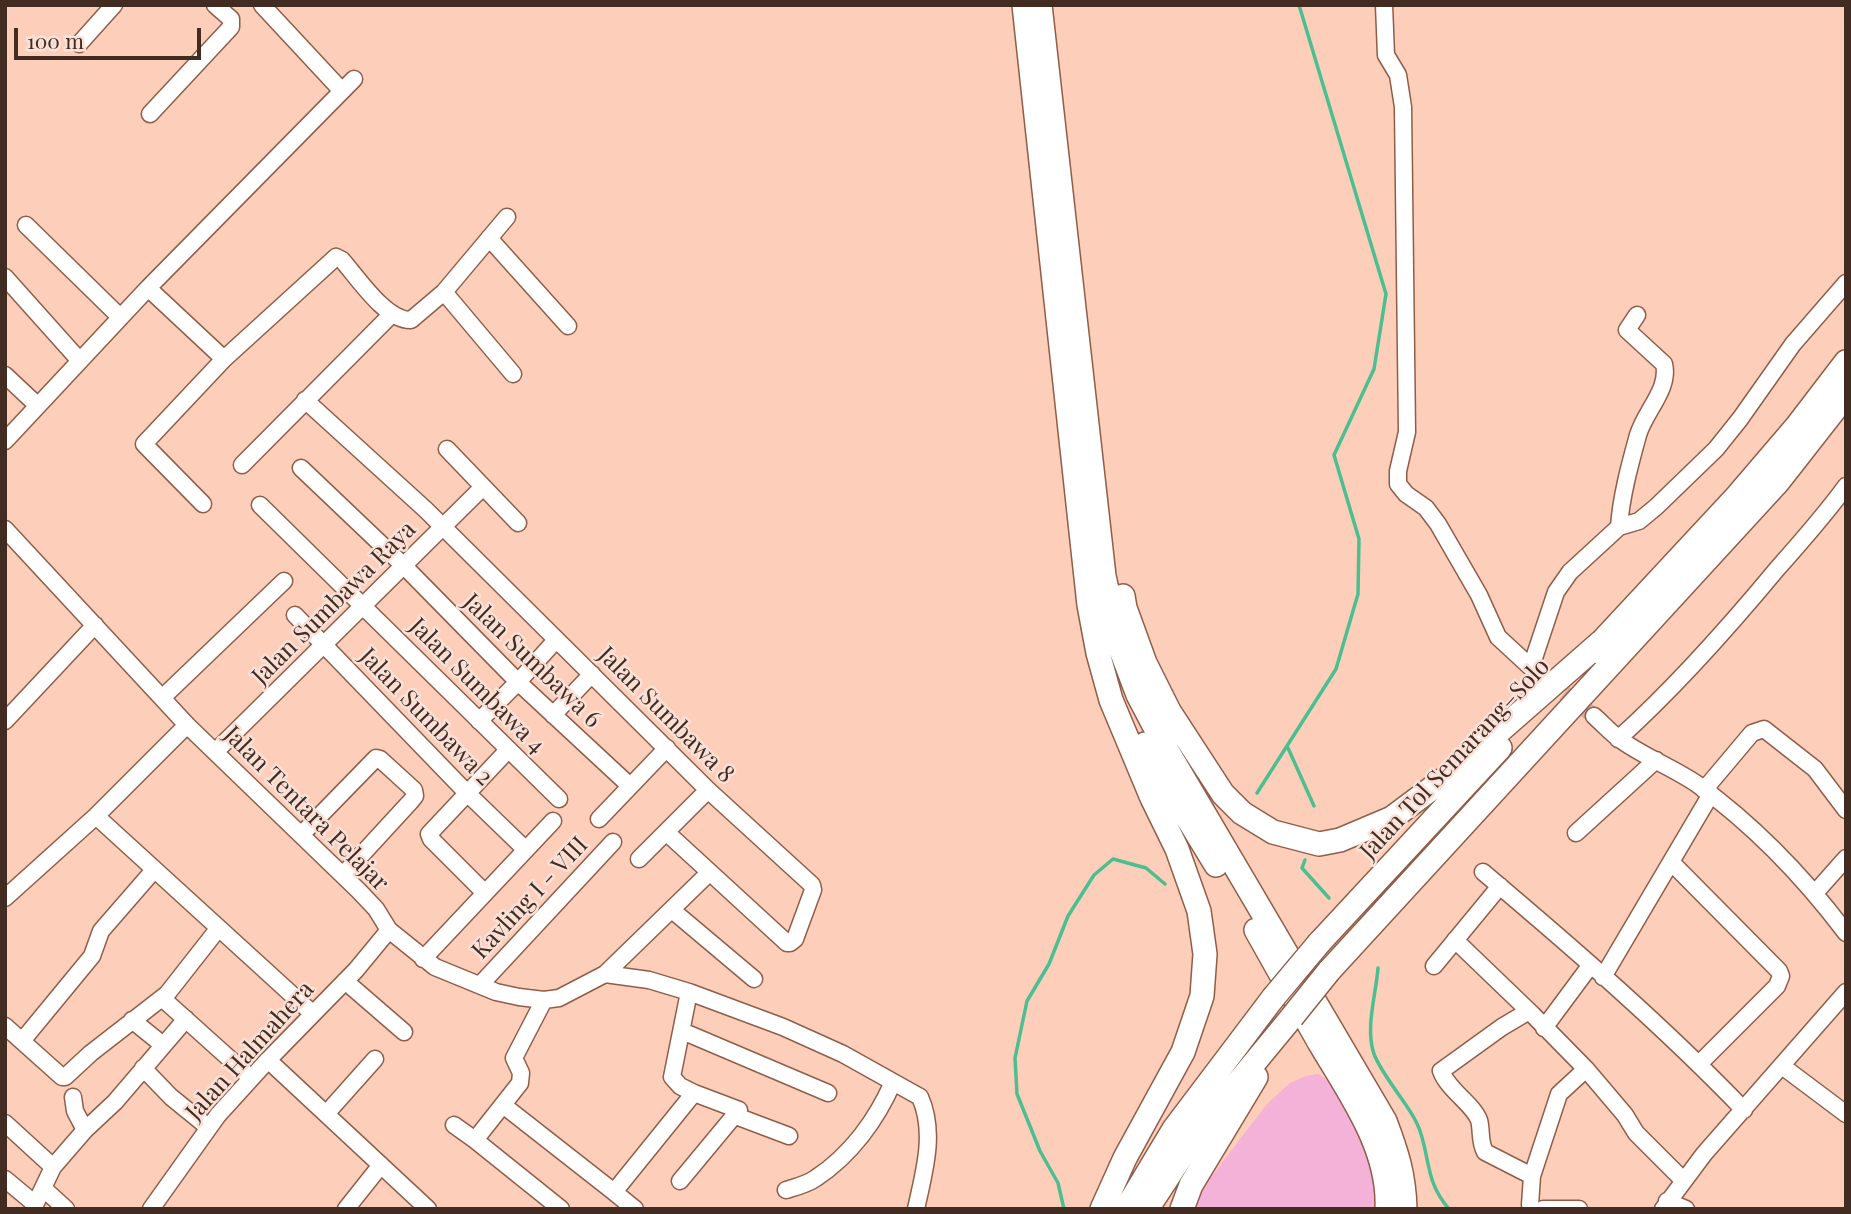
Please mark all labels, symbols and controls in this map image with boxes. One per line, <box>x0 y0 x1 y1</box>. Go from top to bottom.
scale bar <box>18 14 205 58</box>
text: 100 m <box>27 26 84 54</box>
street label: Jalan Sumbawa Raya <box>246 515 422 691</box>
street label: Jalan Sumbawa 6 <box>457 588 607 734</box>
street label: Jalan Sumbawa 4 <box>403 612 551 760</box>
street label: Jalan Sumbawa 8 <box>592 641 740 789</box>
street label: Jalan Sumbawa 2 <box>353 642 499 792</box>
street label: Jalan Tol Semarang–Solo <box>1354 652 1556 866</box>
street label: Jalan Tentara Pelajar <box>217 720 395 898</box>
street label: Kavling I - VIII <box>466 831 594 965</box>
street label: Jalan Halmahera <box>180 975 320 1127</box>

